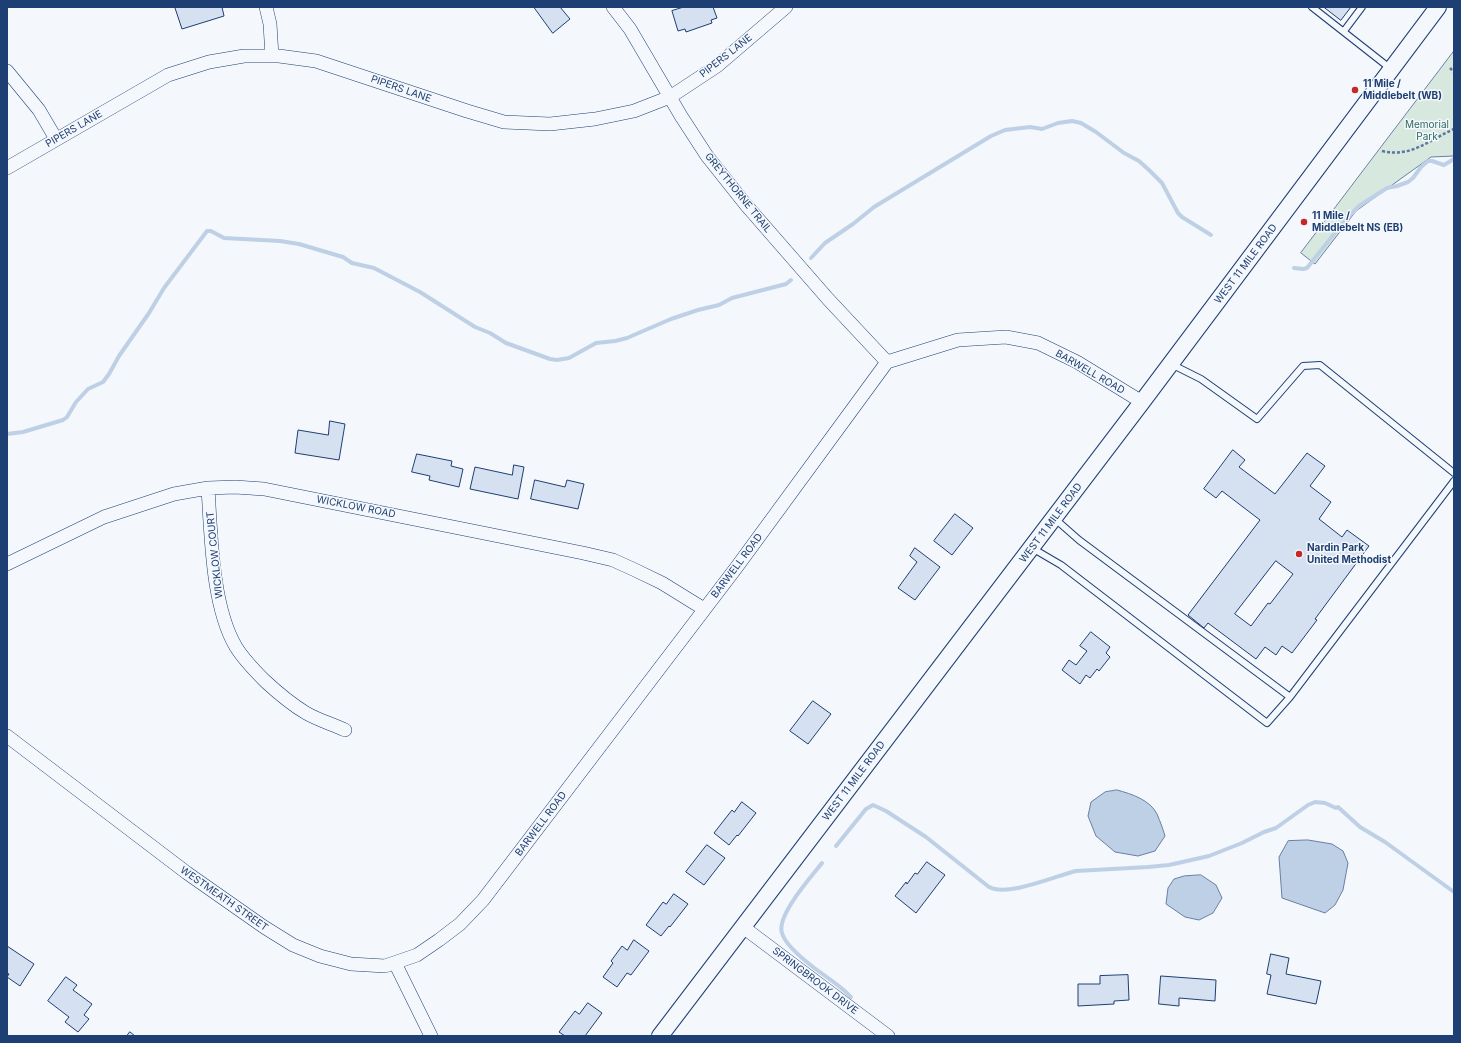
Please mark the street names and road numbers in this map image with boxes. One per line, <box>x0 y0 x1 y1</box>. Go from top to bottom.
street label: PIPERS LANE <box>697 32 755 80</box>
street label: PIPERS LANE <box>369 73 433 105</box>
street label: PIPERS LANE <box>44 108 104 150</box>
street label: GREYTHORNE TRAIL <box>702 151 774 235</box>
street label: WEST 11 MILE ROAD <box>1212 222 1280 306</box>
street label: BARWELL ROAD <box>1053 347 1127 397</box>
street label: WEST 11 MILE ROAD <box>1017 481 1085 565</box>
street label: WICKLOW ROAD <box>316 493 396 521</box>
street label: WICKLOW COURT <box>204 511 226 599</box>
street label: BARWELL ROAD <box>709 531 765 601</box>
street label: WEST 11 MILE ROAD <box>820 739 888 823</box>
street label: BARWELL ROAD <box>513 789 569 859</box>
street label: WESTMEATH STREET <box>178 864 270 934</box>
street label: SPRINGBROOK DRIVE <box>770 945 860 1017</box>

